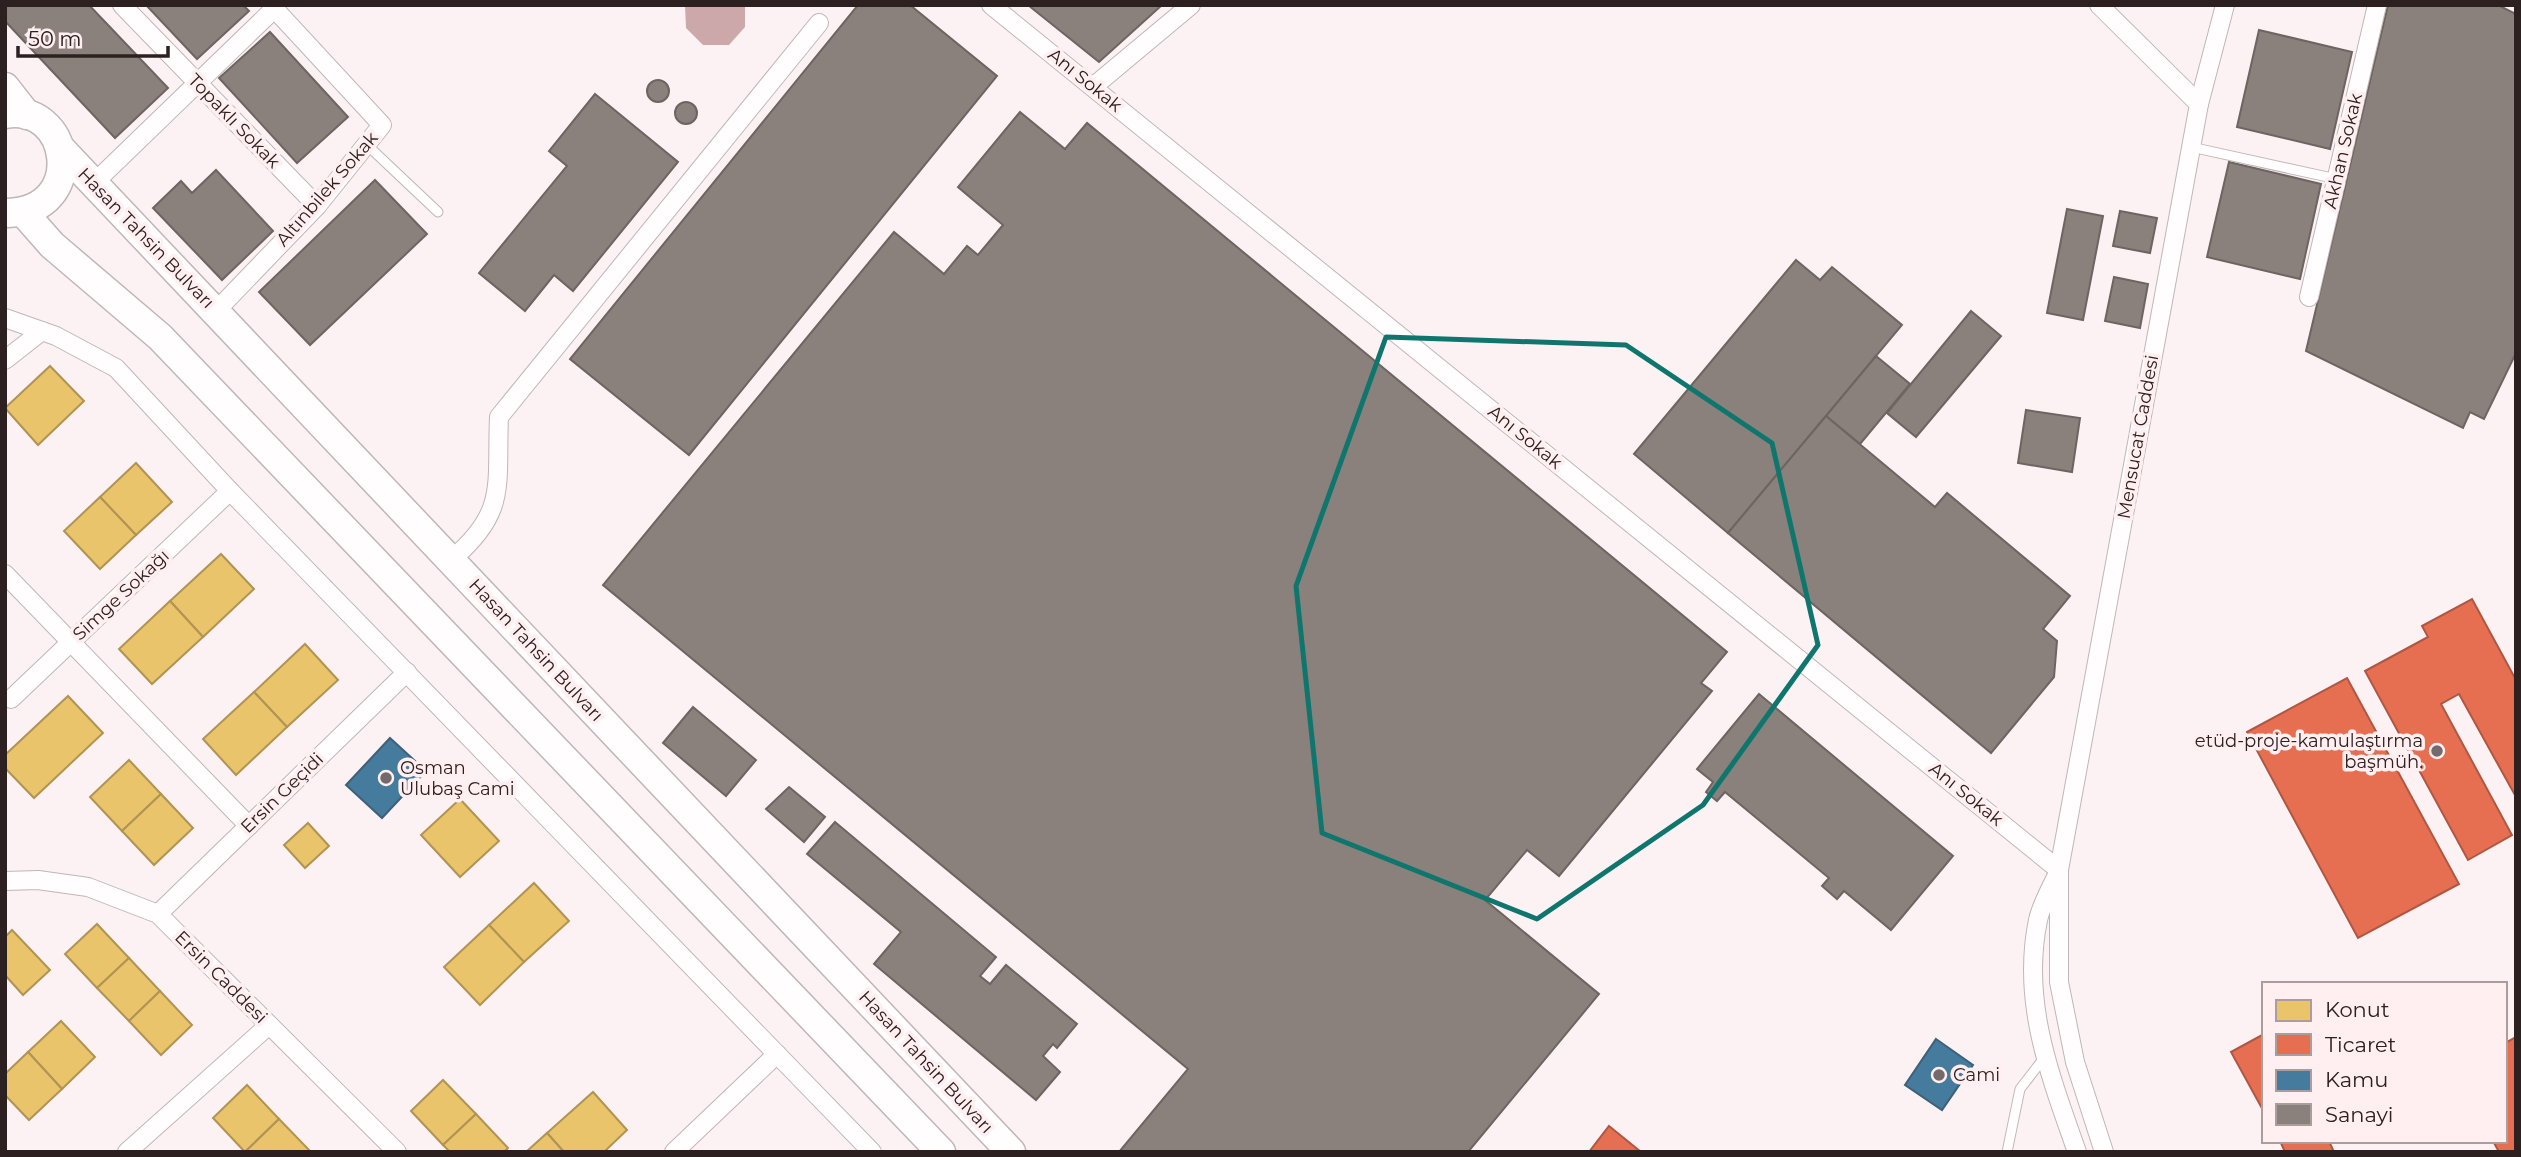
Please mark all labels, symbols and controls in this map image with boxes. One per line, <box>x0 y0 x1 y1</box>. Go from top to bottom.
scale bar <box>18 14 168 58</box>
text: 50 m <box>28 26 82 51</box>
street label: Anı Sokak <box>1044 43 1127 117</box>
street label: Topaklı Sokak <box>183 69 285 173</box>
street label: Akhan Sokak <box>2319 91 2367 211</box>
street label: Altınbilek Sokak <box>271 127 383 251</box>
street label: Hasan Tahsin Bulvarı <box>73 163 219 313</box>
street label: Mensucat Caddesi <box>2113 353 2163 521</box>
street label: Anı Sokak <box>1484 400 1567 474</box>
street label: Simge Sokağı <box>68 545 174 645</box>
street label: Hasan Tahsin Bulvarı <box>464 574 608 726</box>
place label: etüd-proje-kamulaştırma başmüh. <box>2195 730 2423 773</box>
marker: etüd-proje-kamulaştırma başmüh. <box>2429 743 2445 759</box>
street label: Ersin Geçidi <box>236 748 328 838</box>
place label: Osman Ulubaş Cami <box>400 757 515 800</box>
street label: Anı Sokak <box>1925 757 2008 831</box>
marker: Osman Ulubaş Cami <box>378 770 394 786</box>
street label: Ersin Caddesi <box>170 926 272 1028</box>
legend <box>2262 982 2507 1143</box>
street label: Hasan Tahsin Bulvarı <box>854 986 998 1138</box>
text: Konut <box>2325 997 2389 1022</box>
text: Ticaret <box>2325 1032 2396 1057</box>
place label: Cami <box>1953 1064 2000 1086</box>
marker: Cami <box>1931 1067 1947 1083</box>
text: Kamu <box>2325 1067 2388 1092</box>
text: Sanayi <box>2325 1102 2394 1127</box>

